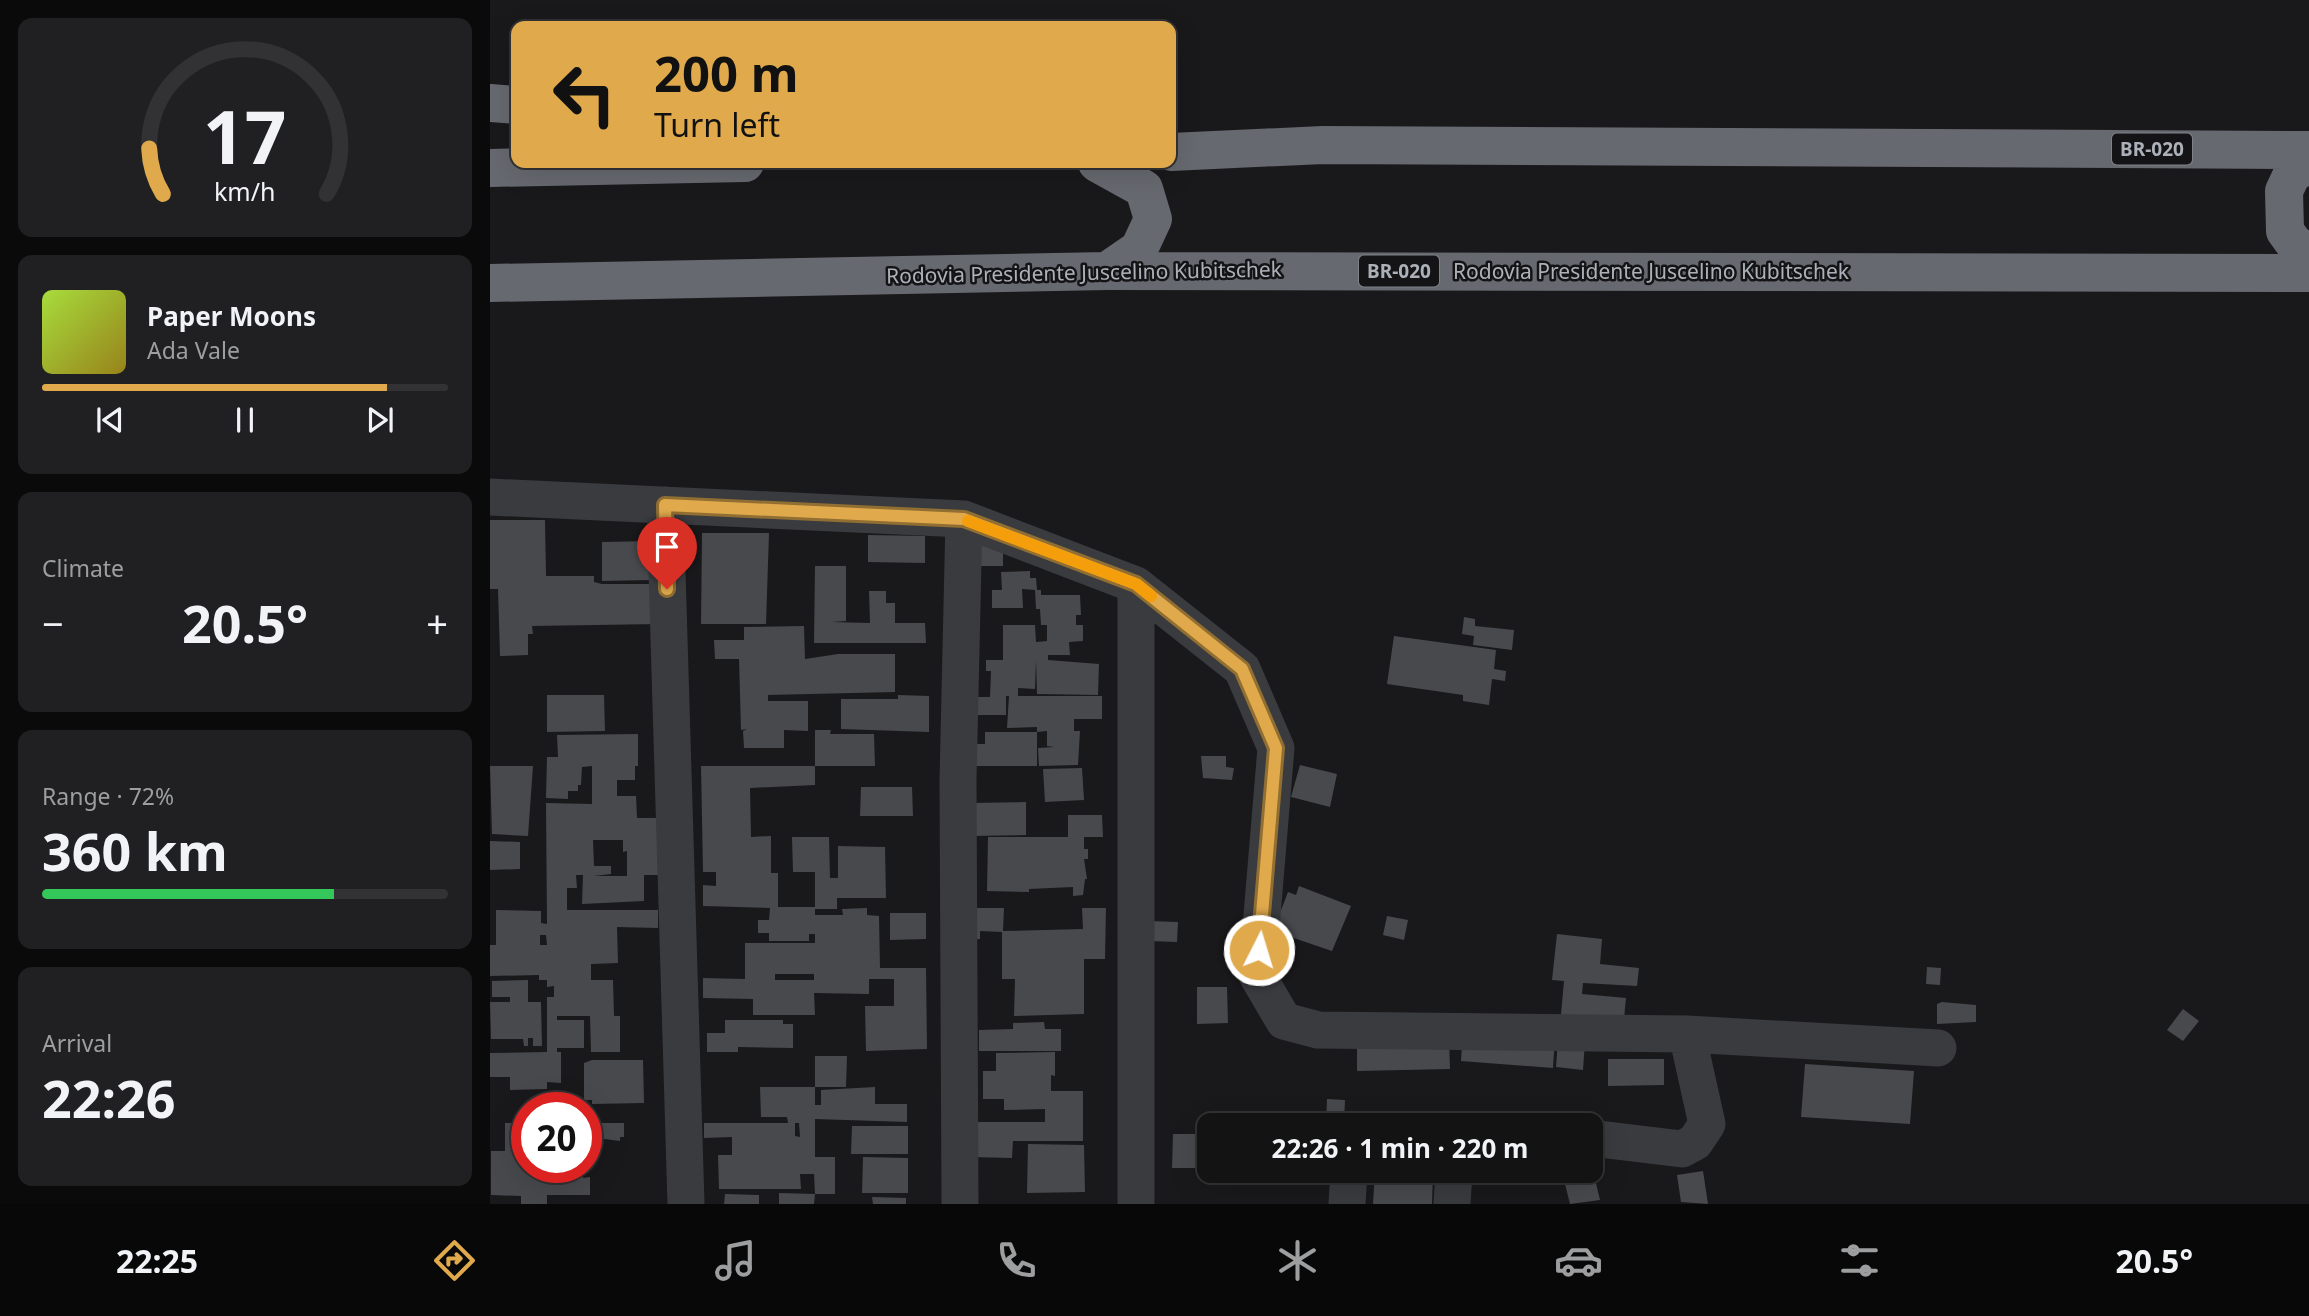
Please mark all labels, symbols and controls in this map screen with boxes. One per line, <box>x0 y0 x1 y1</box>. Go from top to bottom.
text: 200 m <box>654 40 799 106</box>
icon: left <box>539 49 630 140</box>
text: 17 <box>203 86 287 185</box>
text: Turn left <box>654 103 780 146</box>
road number: BR-020 <box>2112 134 2192 164</box>
text: km/h <box>214 173 276 207</box>
street label: Rodovia Presidente Juscelino Kubitschek <box>886 255 1283 289</box>
road number: BR-020 <box>1359 256 1439 286</box>
street label: Rodovia Presidente Juscelino Kubitschek <box>1453 257 1850 285</box>
text: Paper Moons <box>147 298 316 334</box>
text: Ada Vale <box>147 334 240 366</box>
icon: previous <box>91 401 129 439</box>
icon: pause <box>226 401 264 439</box>
icon: next <box>361 401 399 439</box>
pin <box>637 517 697 589</box>
icon: arrive <box>648 528 686 566</box>
text: Climate <box>42 552 124 584</box>
text: 20.5° <box>182 587 308 658</box>
text: − <box>42 597 64 649</box>
text: + <box>426 597 448 649</box>
text: Range · 72% <box>42 780 174 812</box>
text: 360 km <box>42 815 228 886</box>
position arrow <box>1222 913 1296 987</box>
text: Arrival <box>42 1027 112 1059</box>
text: 22:26 <box>42 1062 176 1133</box>
speed limit sign: 20 <box>511 1092 602 1183</box>
text: 22:26 · 1 min · 220 m <box>1272 1130 1528 1166</box>
icon: directions <box>430 1236 479 1285</box>
icon: music <box>711 1236 760 1285</box>
icon: phone <box>992 1236 1041 1285</box>
icon: climate <box>1273 1236 1322 1285</box>
icon: car <box>1554 1236 1603 1285</box>
icon: filters <box>1835 1236 1884 1285</box>
text: 22:25 <box>116 1239 198 1282</box>
text: 20.5° <box>2116 1239 2193 1282</box>

